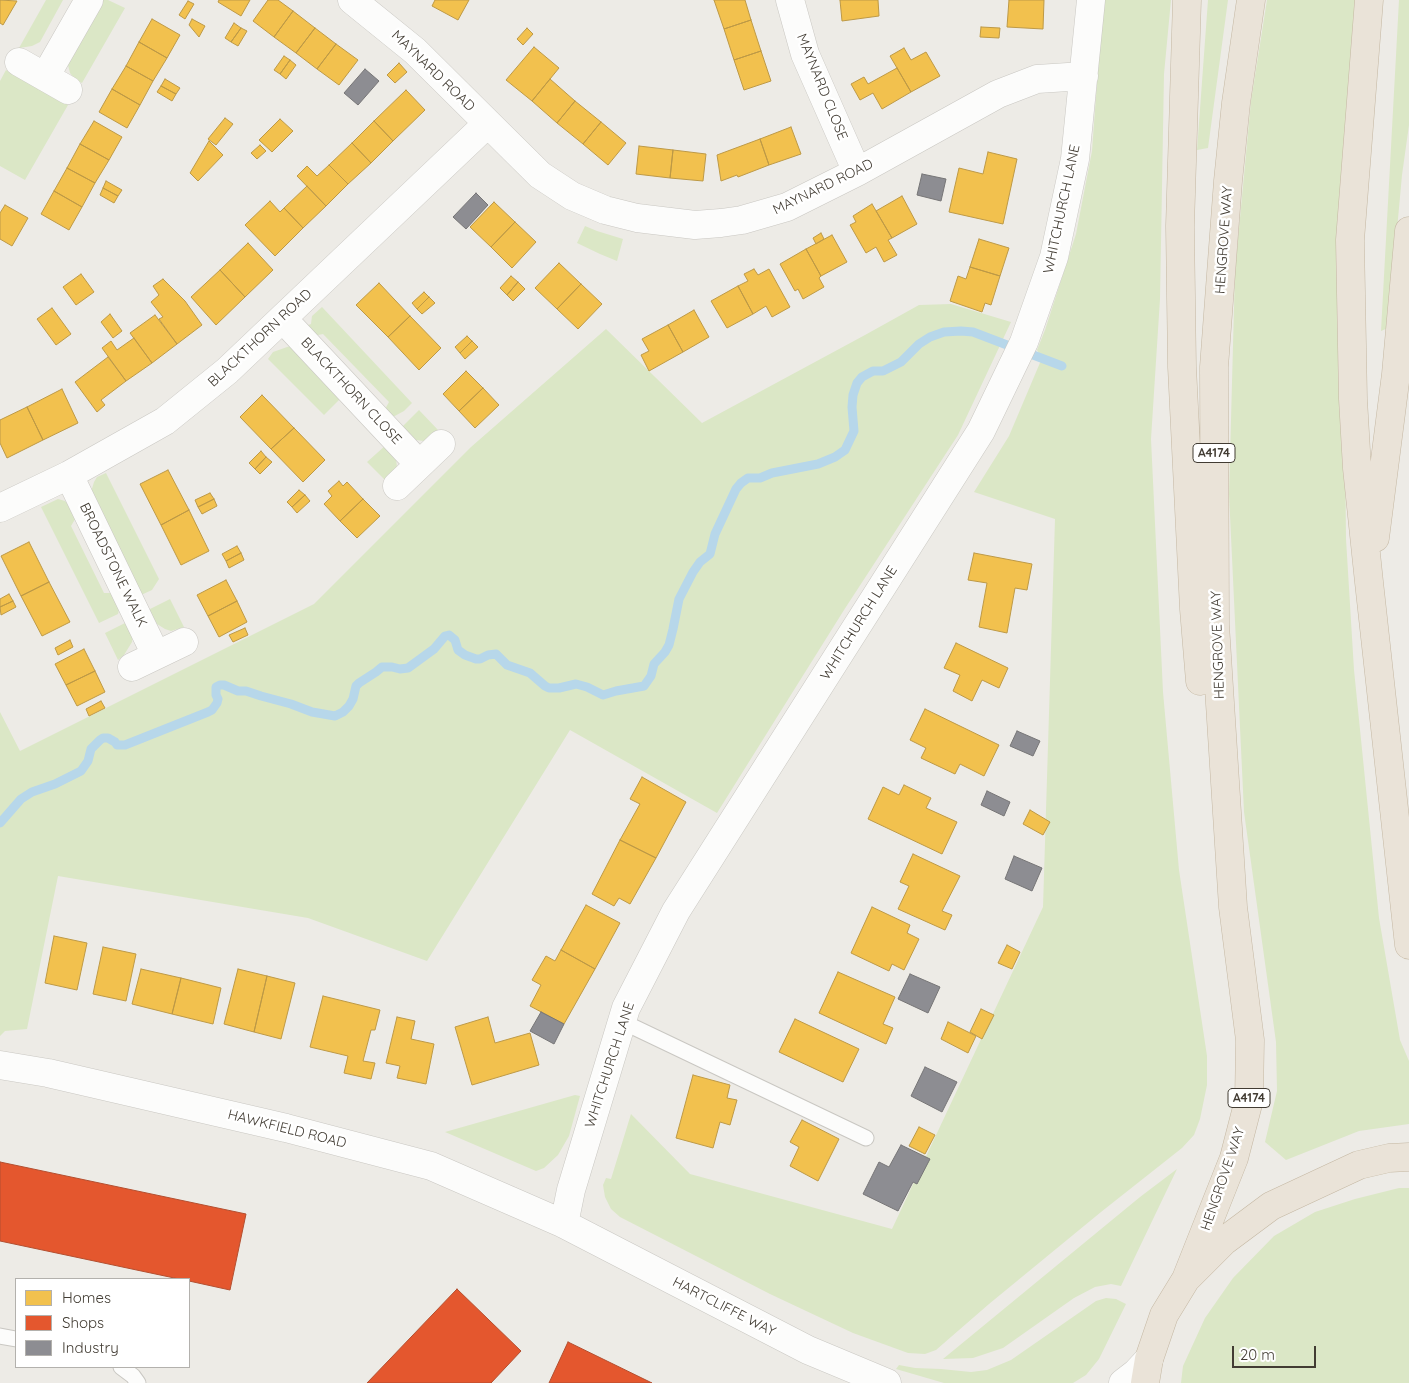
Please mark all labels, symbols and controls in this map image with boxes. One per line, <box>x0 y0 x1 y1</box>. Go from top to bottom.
street label: MAYNARD ROAD <box>388 27 478 115</box>
street label: MAYNARD CLOSE <box>793 31 851 143</box>
street label: WHITCHURCH LANE <box>1040 143 1084 275</box>
street label: MAYNARD ROAD <box>770 155 876 219</box>
street label: HENGROVE WAY <box>1212 185 1236 295</box>
street label: BLACKTHORN ROAD <box>205 286 315 390</box>
street label: BLACKTHORN CLOSE <box>297 334 405 448</box>
road number: A4174 <box>1193 443 1235 462</box>
street label: BROADSTONE WALK <box>76 500 150 630</box>
street label: WHITCHURCH LANE <box>817 563 901 683</box>
street label: HENGROVE WAY <box>1208 591 1228 699</box>
street label: WHITCHURCH LANE <box>582 1000 638 1130</box>
road number: A4174 <box>1228 1088 1270 1108</box>
street label: HAWKFIELD ROAD <box>226 1106 348 1152</box>
street label: HENGROVE WAY <box>1197 1125 1249 1233</box>
street label: HARTCLIFFE WAY <box>670 1274 778 1340</box>
legend <box>15 1278 190 1368</box>
text: Homes <box>62 1288 111 1307</box>
text: Shops <box>62 1313 104 1332</box>
scale bar <box>1234 1336 1318 1368</box>
text: Industry <box>62 1338 119 1357</box>
text: 20 m <box>1240 1345 1275 1364</box>

